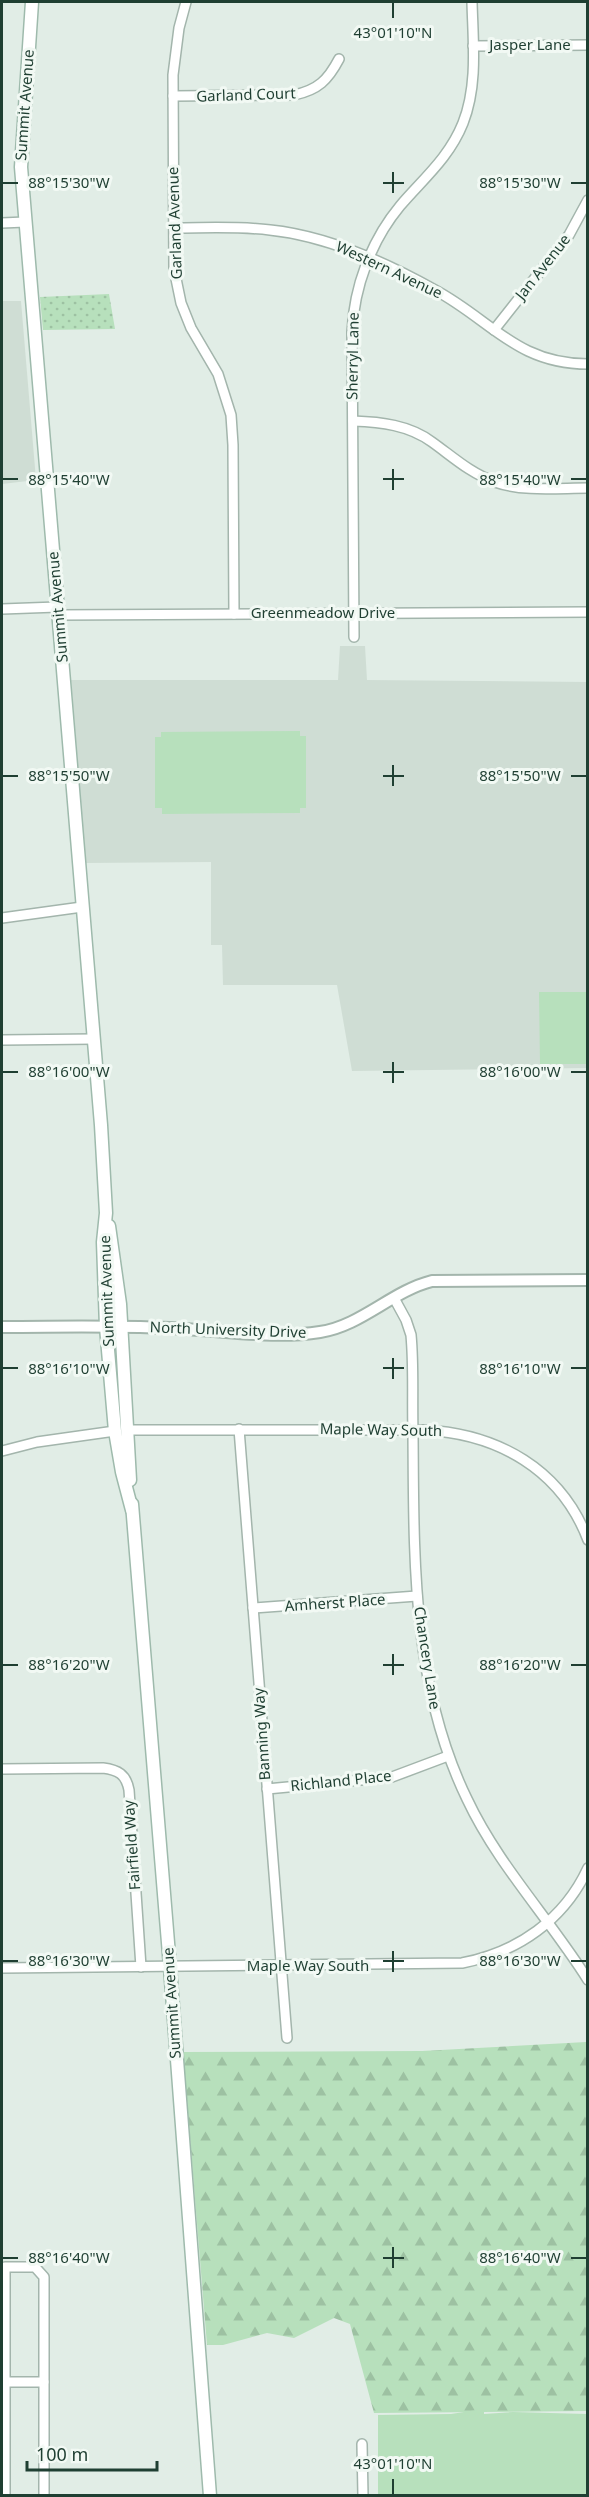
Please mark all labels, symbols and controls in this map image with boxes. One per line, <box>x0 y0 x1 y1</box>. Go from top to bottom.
text: 43°01'10"N <box>354 22 432 42</box>
street label: Jasper Lane <box>487 34 571 54</box>
street label: Summit Avenue <box>10 49 38 161</box>
street label: Garland Court <box>196 82 297 106</box>
street label: Garland Avenue <box>162 166 186 280</box>
text: 88°15'30"W <box>28 172 110 192</box>
text: 88°15'30"W <box>479 172 561 192</box>
street label: Jan Avenue <box>509 229 574 305</box>
street label: Western Avenue <box>333 236 446 303</box>
street label: Sherryl Lane <box>341 312 363 400</box>
text: 88°15'40"W <box>28 469 110 489</box>
text: 88°15'40"W <box>479 469 561 489</box>
street label: Summit Avenue <box>42 551 72 663</box>
street label: Greenmeadow Drive <box>251 602 395 622</box>
text: 88°15'50"W <box>28 765 110 785</box>
text: 88°15'50"W <box>479 765 561 785</box>
text: 88°16'00"W <box>28 1061 110 1081</box>
text: 88°16'00"W <box>479 1061 561 1081</box>
street label: Summit Avenue <box>94 1235 118 1347</box>
street label: North University Drive <box>149 1316 307 1342</box>
text: 88°16'10"W <box>28 1358 110 1378</box>
text: 88°16'10"W <box>479 1358 561 1378</box>
street label: Maple Way South <box>320 1418 442 1440</box>
street label: Amherst Place <box>284 1589 386 1616</box>
street label: Chancery Lane <box>410 1605 446 1711</box>
text: 88°16'20"W <box>28 1654 110 1674</box>
text: 88°16'20"W <box>479 1654 561 1674</box>
street label: Banning Way <box>248 1687 274 1781</box>
street label: Richland Place <box>289 1765 392 1795</box>
street label: Fairfield Way <box>118 1799 144 1891</box>
street label: Summit Avenue <box>157 1947 185 2059</box>
text: 88°16'30"W <box>28 1950 110 1970</box>
text: 88°16'30"W <box>479 1950 561 1970</box>
street label: Maple Way South <box>247 1955 369 1975</box>
text: 88°16'40"W <box>28 2247 110 2267</box>
text: 88°16'40"W <box>479 2247 561 2267</box>
scale bar <box>27 2434 158 2472</box>
text: 100 m <box>36 2442 88 2466</box>
text: 43°01'10"N <box>354 2453 432 2473</box>

